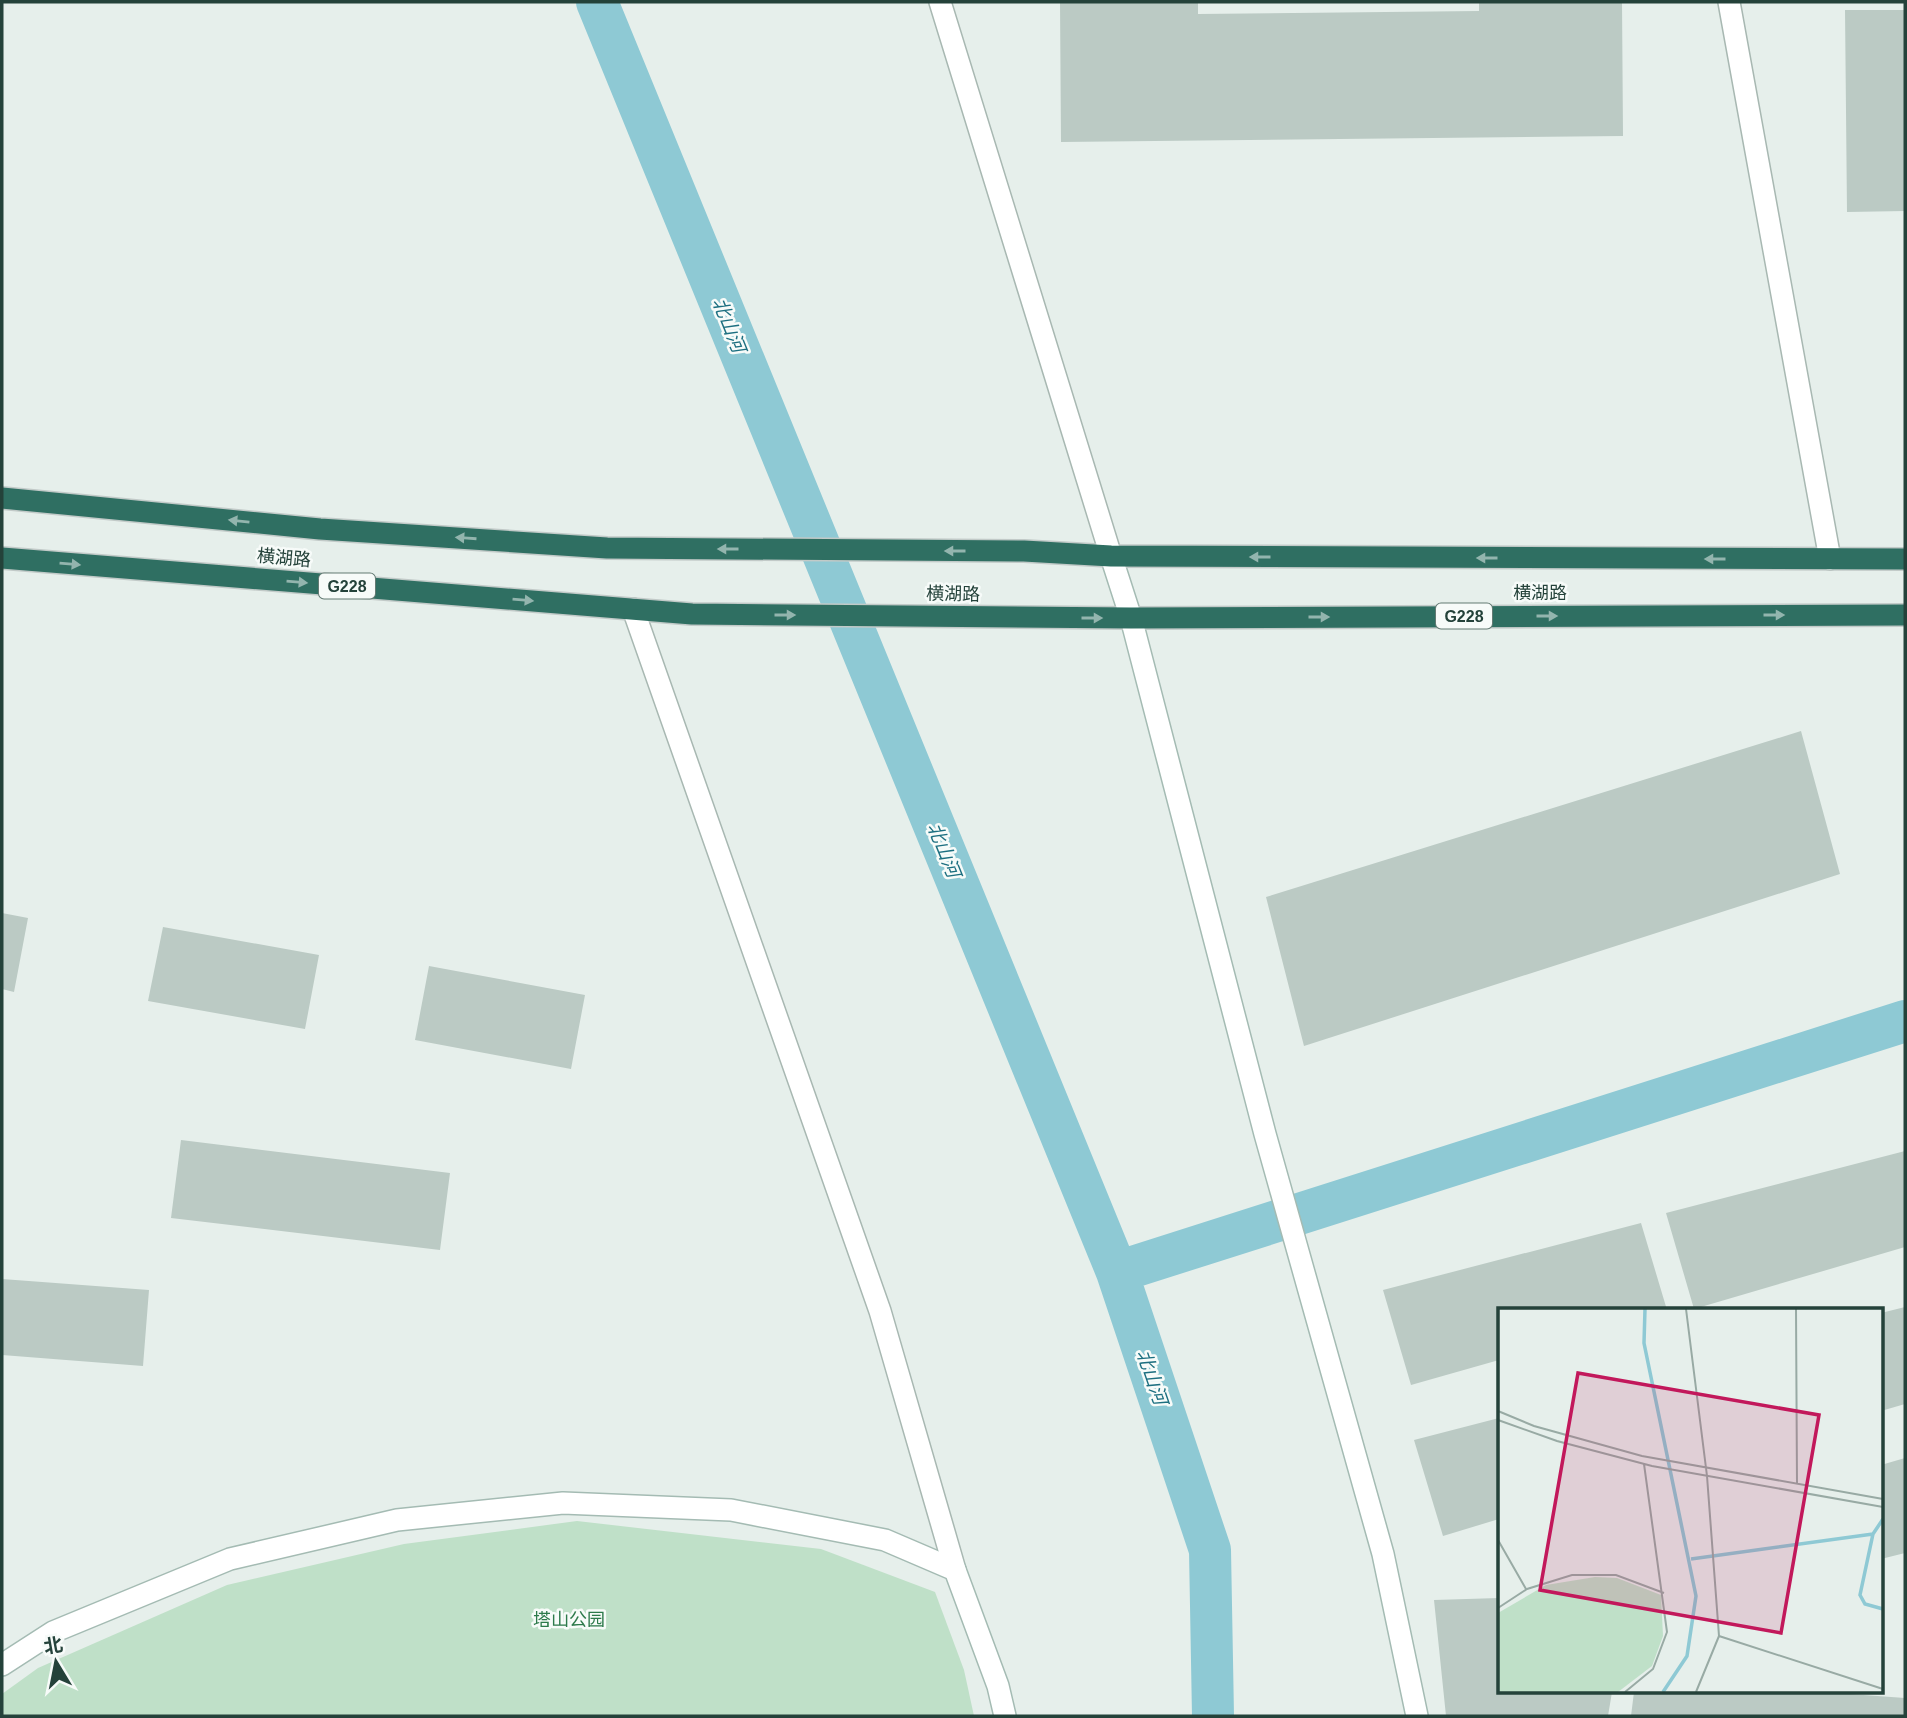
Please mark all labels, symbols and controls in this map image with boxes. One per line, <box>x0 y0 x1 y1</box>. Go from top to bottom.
water label: 北山河 <box>709 295 751 359</box>
one-way arrow <box>228 515 250 526</box>
one-way arrow <box>455 533 477 544</box>
one-way arrow <box>717 543 739 555</box>
one-way arrow <box>944 545 966 556</box>
street label: 横湖路 <box>256 546 312 570</box>
one-way arrow <box>1248 551 1270 563</box>
one-way arrow <box>1476 552 1498 564</box>
one-way arrow <box>1703 553 1725 565</box>
one-way arrow <box>59 559 81 570</box>
road number: G228 <box>319 573 375 598</box>
one-way arrow <box>286 577 308 588</box>
street label: 横湖路 <box>1513 583 1567 603</box>
street label: 横湖路 <box>926 584 980 604</box>
one-way arrow <box>513 595 535 606</box>
road number: G228 <box>1436 604 1492 628</box>
one-way arrow <box>774 609 796 621</box>
one-way arrow <box>1763 609 1785 621</box>
one-way arrow <box>1536 610 1558 622</box>
one-way arrow <box>1308 611 1330 623</box>
one-way arrow <box>1081 612 1103 624</box>
water label: 北山河 <box>924 820 966 884</box>
inset map <box>1498 1308 1882 1694</box>
water label: 北山河 <box>1133 1347 1173 1411</box>
park label: 塔山公园 <box>533 1610 605 1630</box>
north arrow <box>21 1627 91 1697</box>
text: 北 <box>42 1634 64 1658</box>

